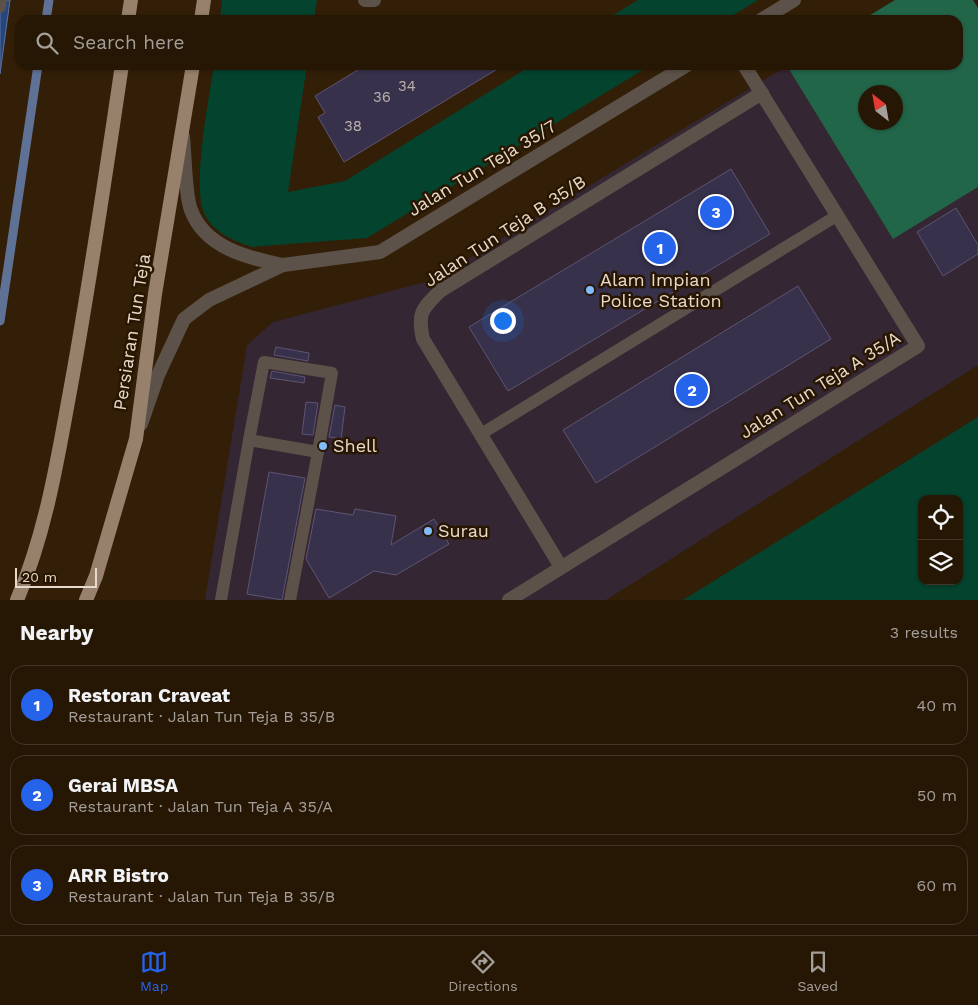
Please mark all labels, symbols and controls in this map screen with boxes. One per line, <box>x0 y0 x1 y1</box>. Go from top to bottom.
search box <box>15 15 963 70</box>
icon: search <box>33 29 61 57</box>
text: Search here <box>73 31 184 54</box>
house number: 34 <box>398 77 416 95</box>
north arrow <box>858 85 903 130</box>
house number: 36 <box>373 88 391 106</box>
street label: Jalan Tun Teja 35/7 <box>404 115 560 220</box>
house number: 38 <box>344 117 362 135</box>
street label: Jalan Tun Teja B 35/B <box>420 170 590 291</box>
pin: 3 <box>700 193 732 231</box>
pin: 1 <box>644 229 676 267</box>
street label: Persiaran Tun Teja <box>109 252 154 412</box>
place label: Alam Impian Police Station <box>600 269 722 311</box>
marker: Alam Impian Police Station <box>584 284 596 296</box>
your location <box>490 308 516 334</box>
street label: Jalan Tun Teja A 35/A <box>735 326 904 443</box>
pin: 2 <box>676 371 708 409</box>
place label: Shell <box>333 435 378 456</box>
marker: Shell <box>317 440 329 452</box>
map controls <box>918 495 963 585</box>
button: locate <box>918 495 963 540</box>
place label: Surau <box>438 520 489 541</box>
marker: Surau <box>422 525 434 537</box>
button: layers <box>918 540 963 585</box>
scale bar <box>15 565 98 588</box>
text: 20 m <box>22 569 57 585</box>
text: Nearby <box>20 620 93 645</box>
text: 3 results <box>890 623 958 642</box>
text: Restoran Craveat <box>68 684 230 707</box>
text: 1 <box>34 696 40 715</box>
text: 40 m <box>917 696 957 715</box>
text: Restaurant · Jalan Tun Teja B 35/B <box>68 707 335 726</box>
text: Gerai MBSA <box>68 774 178 797</box>
text: 2 <box>32 786 42 805</box>
text: 50 m <box>917 786 957 805</box>
text: Restaurant · Jalan Tun Teja A 35/A <box>68 797 333 816</box>
text: ARR Bistro <box>68 864 169 887</box>
text: 3 <box>32 876 42 895</box>
text: 60 m <box>917 876 957 895</box>
text: Restaurant · Jalan Tun Teja B 35/B <box>68 887 335 906</box>
tab: Map <box>140 948 169 994</box>
tab: Directions <box>448 948 518 994</box>
tab: Saved <box>797 948 838 994</box>

